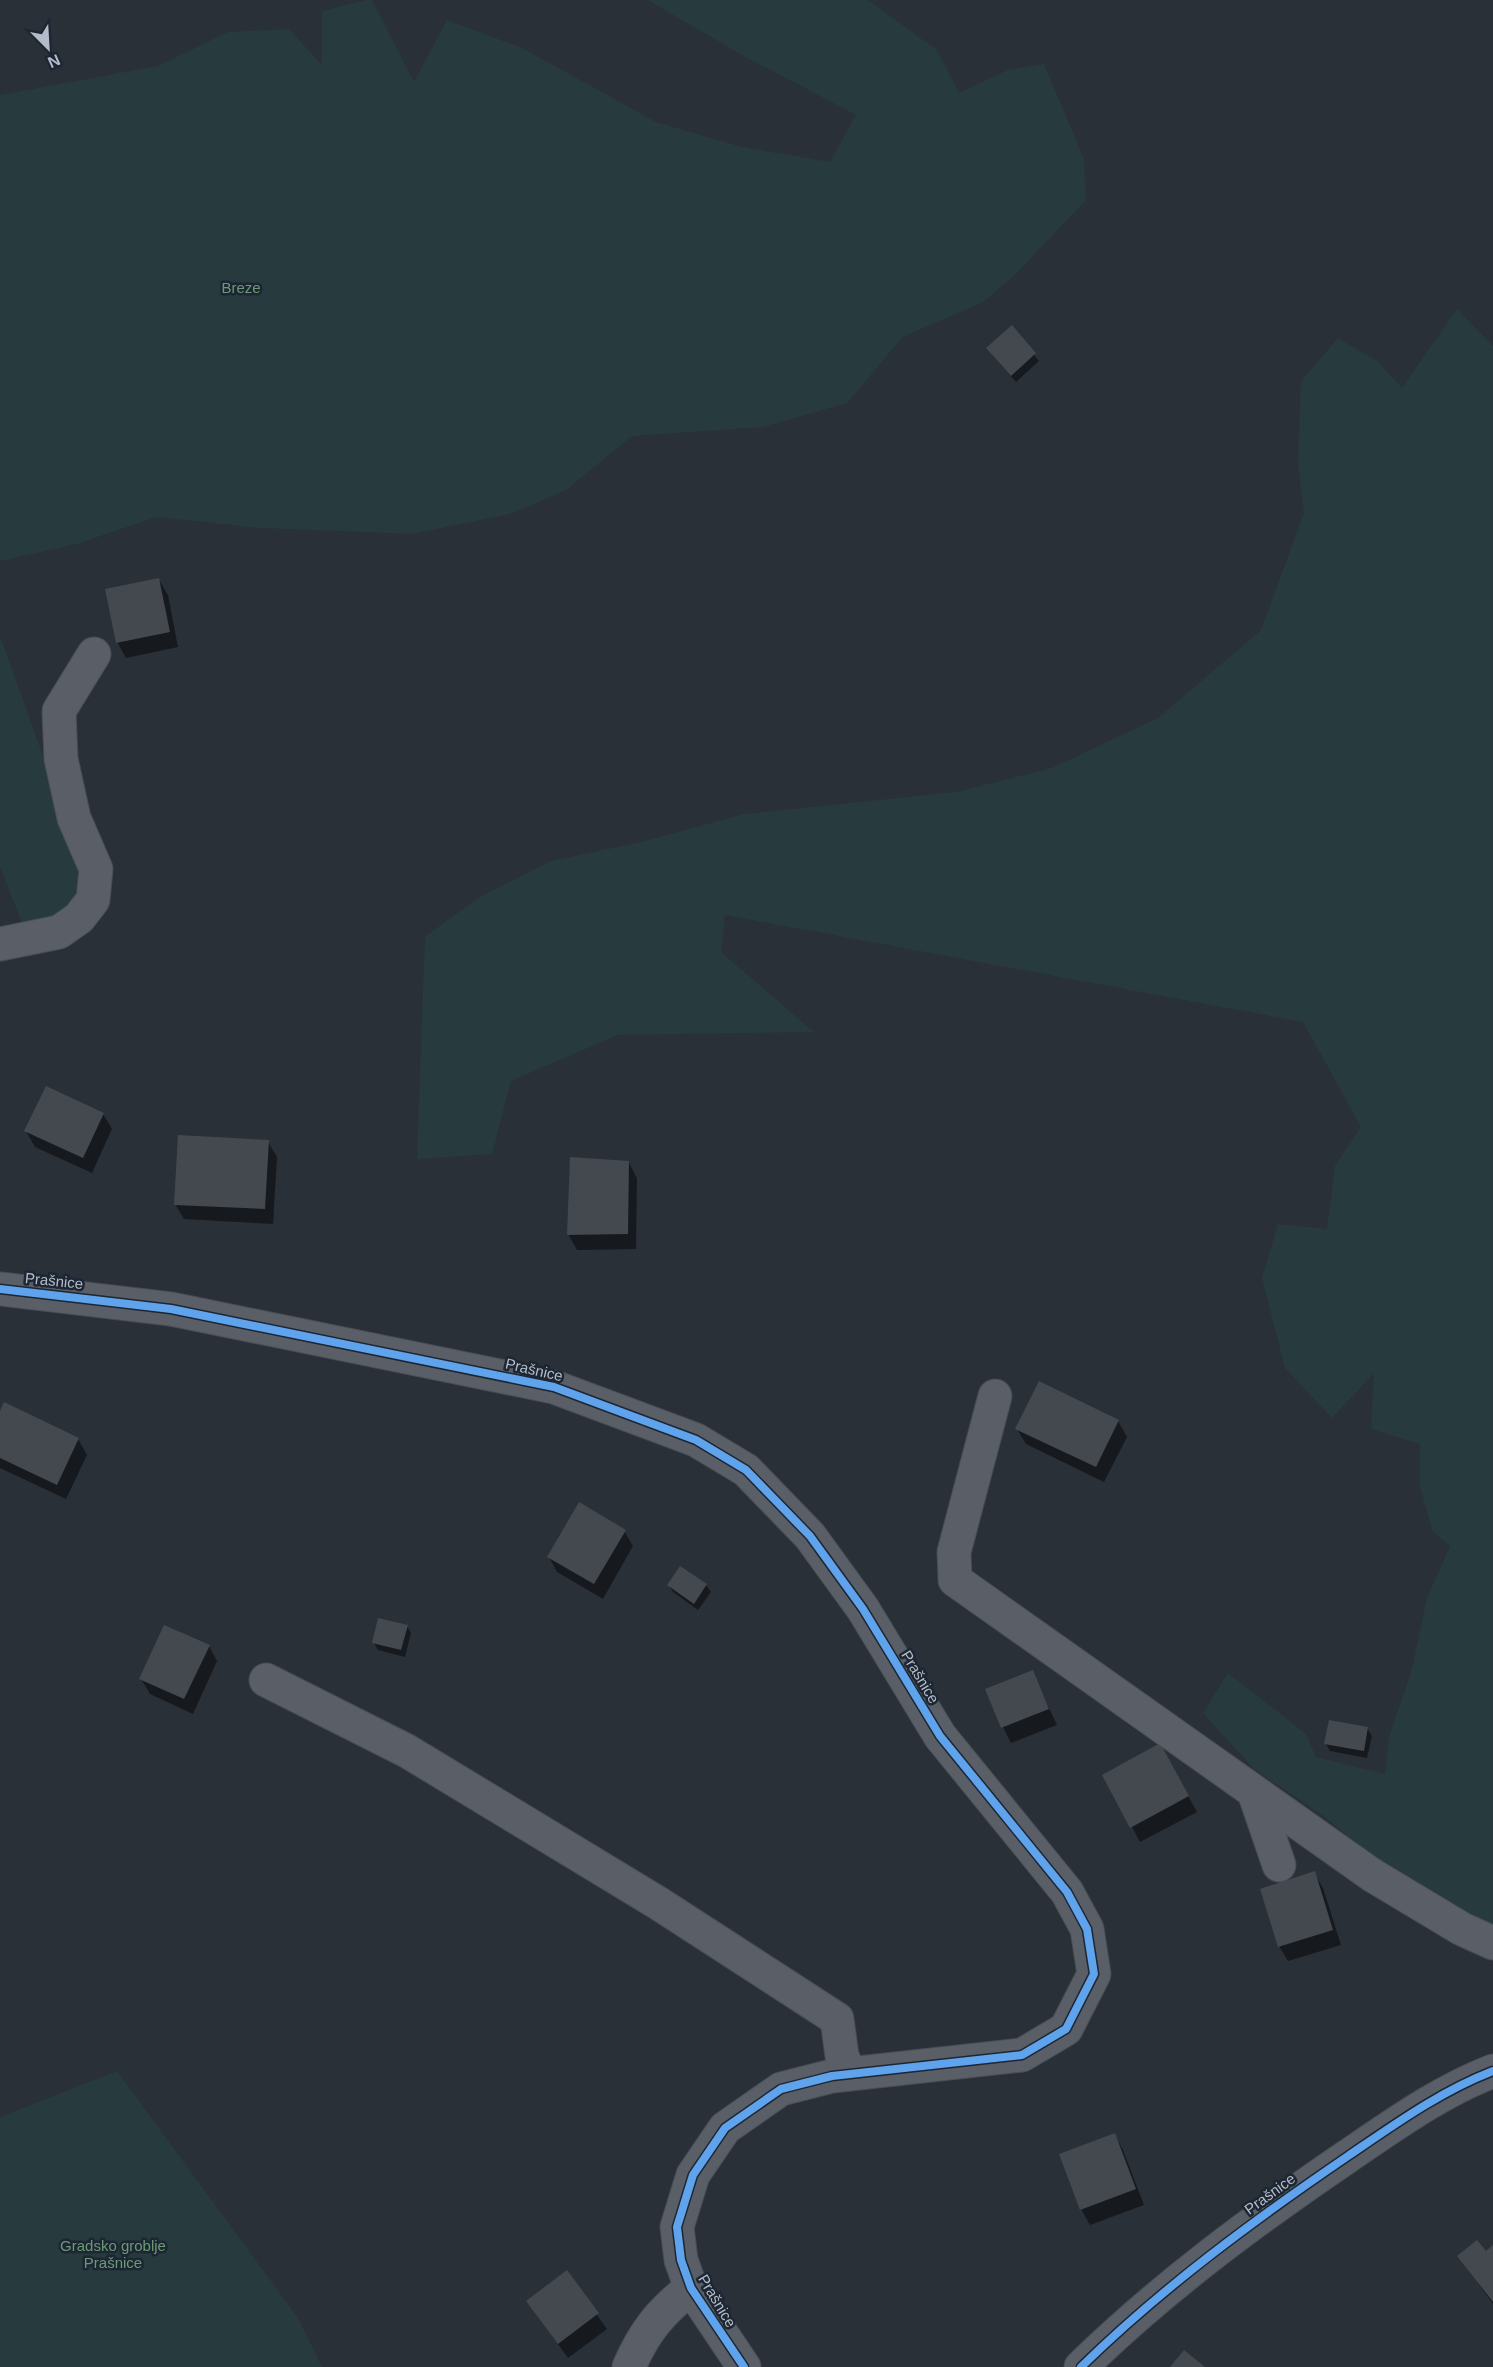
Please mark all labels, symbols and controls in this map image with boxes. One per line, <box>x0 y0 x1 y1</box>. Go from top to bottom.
north arrow <box>18 18 78 78</box>
text: N <box>45 51 63 71</box>
park label: Breze <box>221 279 261 296</box>
street label: Prašnice <box>24 1269 84 1292</box>
street label: Prašnice <box>504 1355 564 1384</box>
street label: Prašnice <box>898 1647 943 1706</box>
street label: Prašnice <box>1241 2170 1298 2218</box>
park label: Gradsko groblje Prašnice <box>60 2237 166 2271</box>
street label: Prašnice <box>695 2271 740 2330</box>

